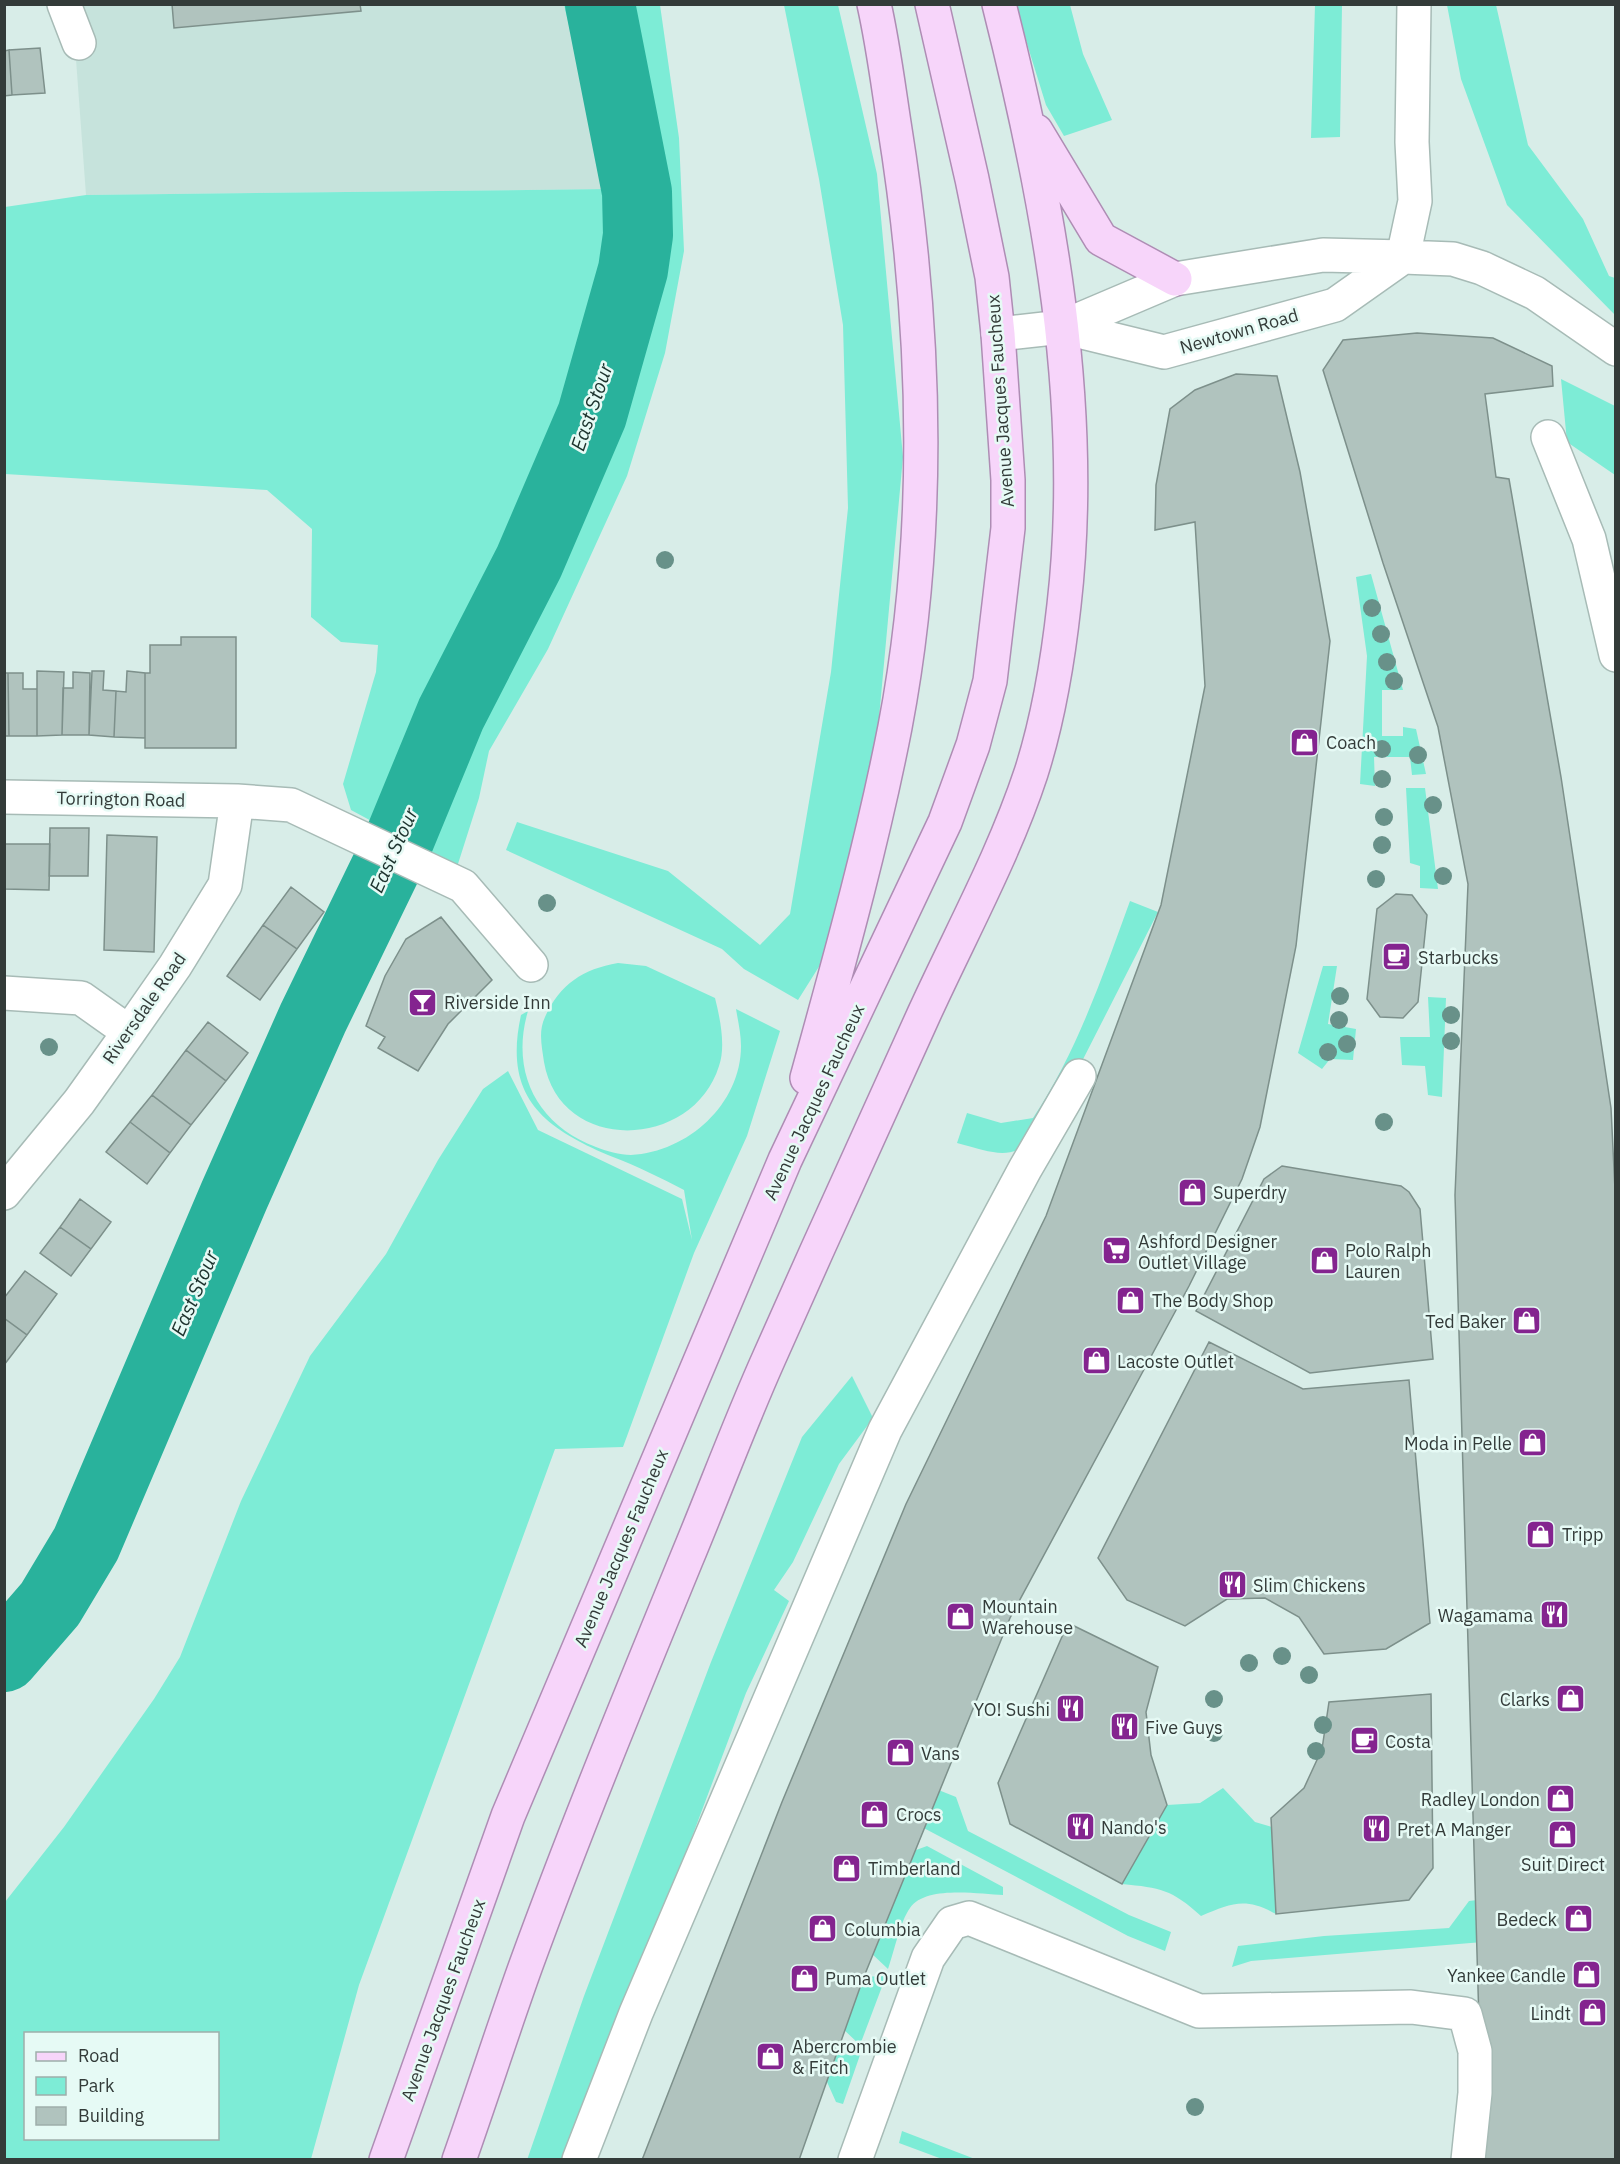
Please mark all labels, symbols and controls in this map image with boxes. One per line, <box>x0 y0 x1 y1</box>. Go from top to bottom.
street label: Avenue Jacques Faucheux <box>981 294 1019 508</box>
street label: Newtown Road <box>1177 303 1301 359</box>
water label: East Stour <box>564 359 619 454</box>
shop icon: Coach <box>1289 726 1321 758</box>
place label: Coach <box>1326 731 1376 754</box>
street label: Torrington Road <box>56 786 186 812</box>
water label: East Stour <box>362 803 424 897</box>
cafe icon: Starbucks <box>1381 941 1413 973</box>
place label: Starbucks <box>1418 946 1499 969</box>
street label: Riversdale Road <box>97 948 191 1068</box>
bar icon: Riverside Inn <box>407 986 439 1018</box>
place label: Riverside Inn <box>444 991 551 1014</box>
street label: Avenue Jacques Faucheux <box>758 1000 870 1204</box>
shop icon: Superdry <box>1176 1176 1208 1208</box>
place label: Superdry <box>1213 1181 1287 1204</box>
place label: Ashford Designer Outlet Village <box>1138 1230 1277 1274</box>
supermarket icon: Ashford Designer Outlet Village <box>1101 1235 1133 1267</box>
place label: Polo Ralph Lauren <box>1345 1239 1431 1283</box>
shop icon: Polo Ralph Lauren <box>1308 1244 1340 1276</box>
water label: East Stour <box>164 1245 224 1340</box>
shop icon: The Body Shop <box>1115 1284 1147 1316</box>
place label: The Body Shop <box>1152 1289 1273 1312</box>
shop icon: Ted Baker <box>1511 1305 1543 1337</box>
place label: Ted Baker <box>1425 1310 1506 1333</box>
shop icon: Lacoste Outlet <box>1080 1345 1112 1377</box>
place label: Lacoste Outlet <box>1117 1350 1234 1373</box>
shop icon: Moda in Pelle <box>1517 1427 1549 1459</box>
place label: Moda in Pelle <box>1404 1432 1512 1455</box>
street label: Avenue Jacques Faucheux <box>569 1445 673 1651</box>
shop icon: Tripp <box>1525 1518 1557 1550</box>
place label: Tripp <box>1562 1523 1603 1546</box>
restaurant icon: Slim Chickens <box>1216 1569 1248 1601</box>
place label: Slim Chickens <box>1253 1574 1366 1597</box>
place label: Mountain Warehouse <box>982 1595 1073 1639</box>
restaurant icon: Wagamama <box>1538 1599 1570 1631</box>
shop icon: Mountain Warehouse <box>945 1600 977 1632</box>
place label: Wagamama <box>1438 1604 1533 1627</box>
shop icon: Clarks <box>1555 1683 1587 1715</box>
place label: Clarks <box>1500 1688 1550 1711</box>
restaurant icon: YO! Sushi <box>1055 1693 1087 1725</box>
place label: YO! Sushi <box>974 1698 1050 1721</box>
restaurant icon: Five Guys <box>1108 1711 1140 1743</box>
place label: Five Guys <box>1145 1716 1223 1739</box>
cafe icon: Costa <box>1348 1725 1380 1757</box>
place label: Costa <box>1385 1730 1431 1753</box>
shop icon: Vans <box>884 1737 916 1769</box>
place label: Vans <box>921 1742 960 1765</box>
shop icon: Radley London <box>1545 1783 1577 1815</box>
place label: Radley London <box>1421 1788 1540 1811</box>
shop icon: Crocs <box>859 1798 891 1830</box>
place label: Crocs <box>896 1803 942 1826</box>
restaurant icon: Nando's <box>1064 1811 1096 1843</box>
restaurant icon: Pret A Manger <box>1360 1813 1392 1845</box>
place label: Nando's <box>1101 1816 1167 1839</box>
place label: Pret A Manger <box>1397 1818 1511 1841</box>
shop icon: Suit Direct <box>1547 1819 1579 1851</box>
shop icon: Timberland <box>831 1852 863 1884</box>
place label: Suit Direct <box>1521 1853 1605 1876</box>
place label: Timberland <box>868 1857 961 1880</box>
street label: Avenue Jacques Faucheux <box>396 1896 490 2104</box>
shop icon: Bedeck <box>1562 1903 1594 1935</box>
place label: Bedeck <box>1497 1908 1558 1931</box>
shop icon: Columbia <box>807 1913 839 1945</box>
place label: Columbia <box>844 1918 921 1941</box>
shop icon: Yankee Candle <box>1571 1959 1603 1991</box>
shop icon: Puma Outlet <box>788 1962 820 1994</box>
place label: Yankee Candle <box>1447 1964 1566 1987</box>
place label: Puma Outlet <box>825 1967 926 1990</box>
shop icon: Lindt <box>1576 1997 1608 2029</box>
place label: Lindt <box>1531 2002 1571 2025</box>
legend <box>24 2032 219 2140</box>
place label: Abercrombie & Fitch <box>792 2035 897 2079</box>
shop icon: Abercrombie & Fitch <box>755 2040 787 2072</box>
text: Road <box>78 2044 119 2067</box>
text: Park <box>78 2074 115 2097</box>
text: Building <box>78 2104 145 2127</box>

